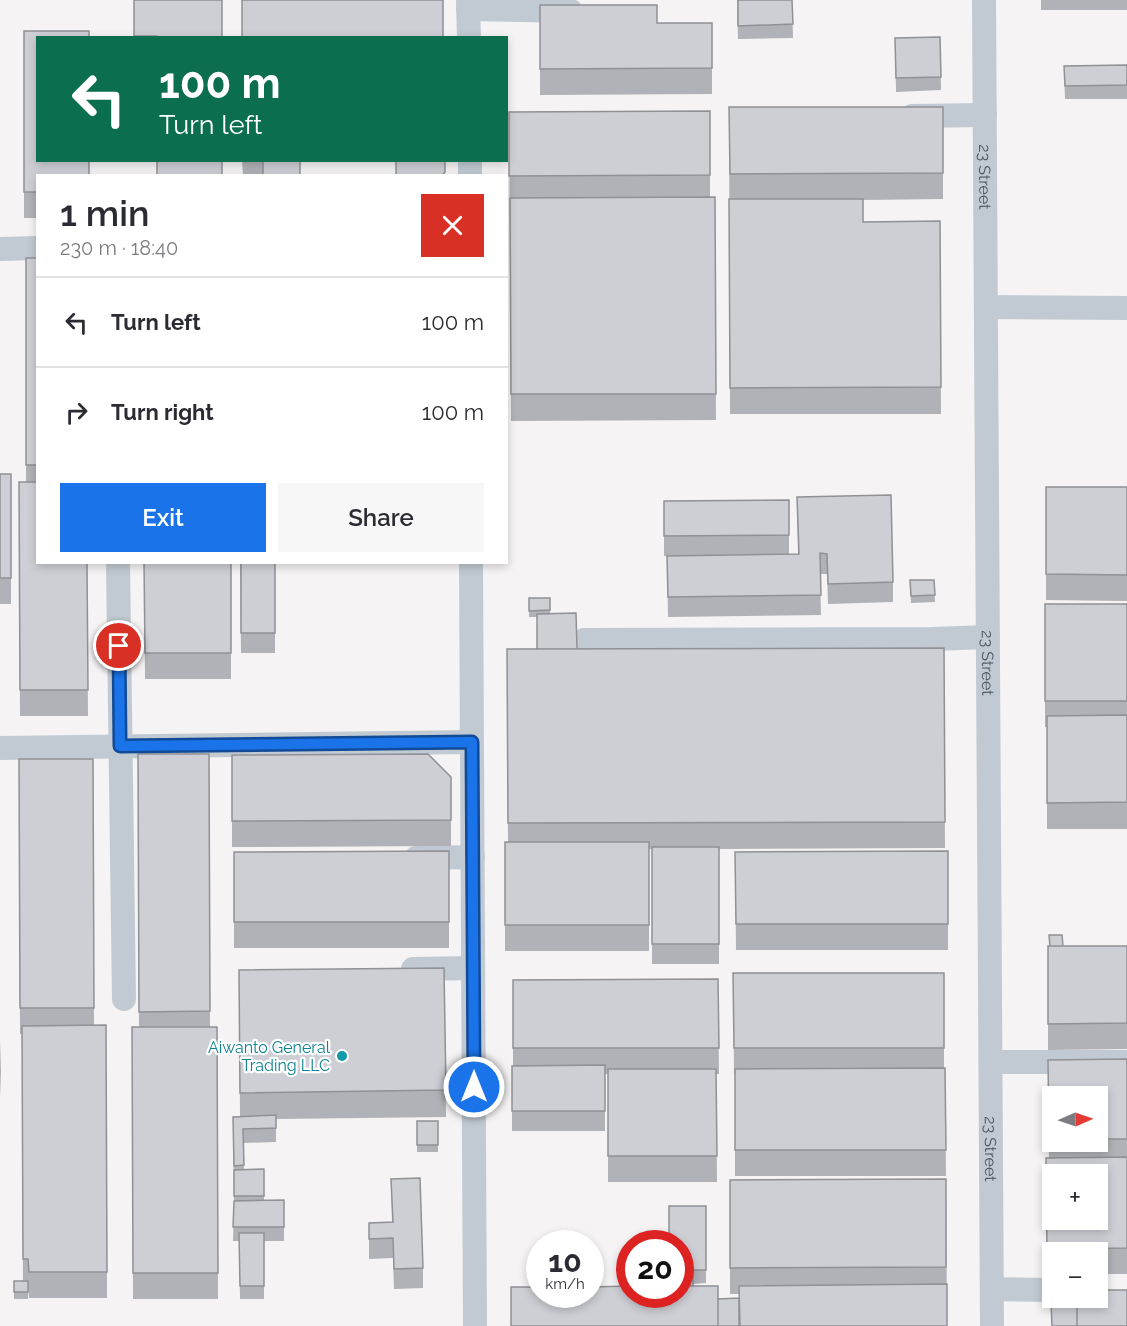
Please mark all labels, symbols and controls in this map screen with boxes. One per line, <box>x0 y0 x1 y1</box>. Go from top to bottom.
text: 100 m <box>159 59 281 108</box>
icon: left <box>60 60 138 138</box>
text: Turn left <box>159 109 262 140</box>
street label: 23 Street <box>975 144 995 210</box>
text: 1 min <box>60 192 149 234</box>
button: close <box>421 194 484 257</box>
text: 230 m · 18:40 <box>60 236 178 260</box>
icon: left <box>60 306 93 339</box>
text: Turn left <box>111 309 201 335</box>
text: 100 m <box>422 309 484 335</box>
icon: right <box>60 396 93 429</box>
text: Turn right <box>111 399 214 425</box>
text: 100 m <box>422 399 484 425</box>
button: Exit <box>60 483 266 552</box>
button: Share <box>278 483 484 552</box>
pin <box>93 620 144 671</box>
icon: arrive <box>102 629 135 662</box>
street label: 23 Street <box>978 630 998 696</box>
place label: Aiwanto General Trading LLC <box>208 1038 331 1075</box>
marker: Aiwanto General Trading LLC <box>335 1049 349 1063</box>
position arrow <box>442 1055 506 1119</box>
north arrow <box>1042 1086 1108 1152</box>
map controls <box>1042 1086 1108 1308</box>
street label: 23 Street <box>981 1116 1001 1182</box>
button: + <box>1042 1164 1108 1230</box>
speed limit sign: 20 <box>616 1230 694 1308</box>
button: − <box>1042 1242 1108 1308</box>
text: 10 <box>548 1244 582 1279</box>
text: km/h <box>545 1275 585 1293</box>

